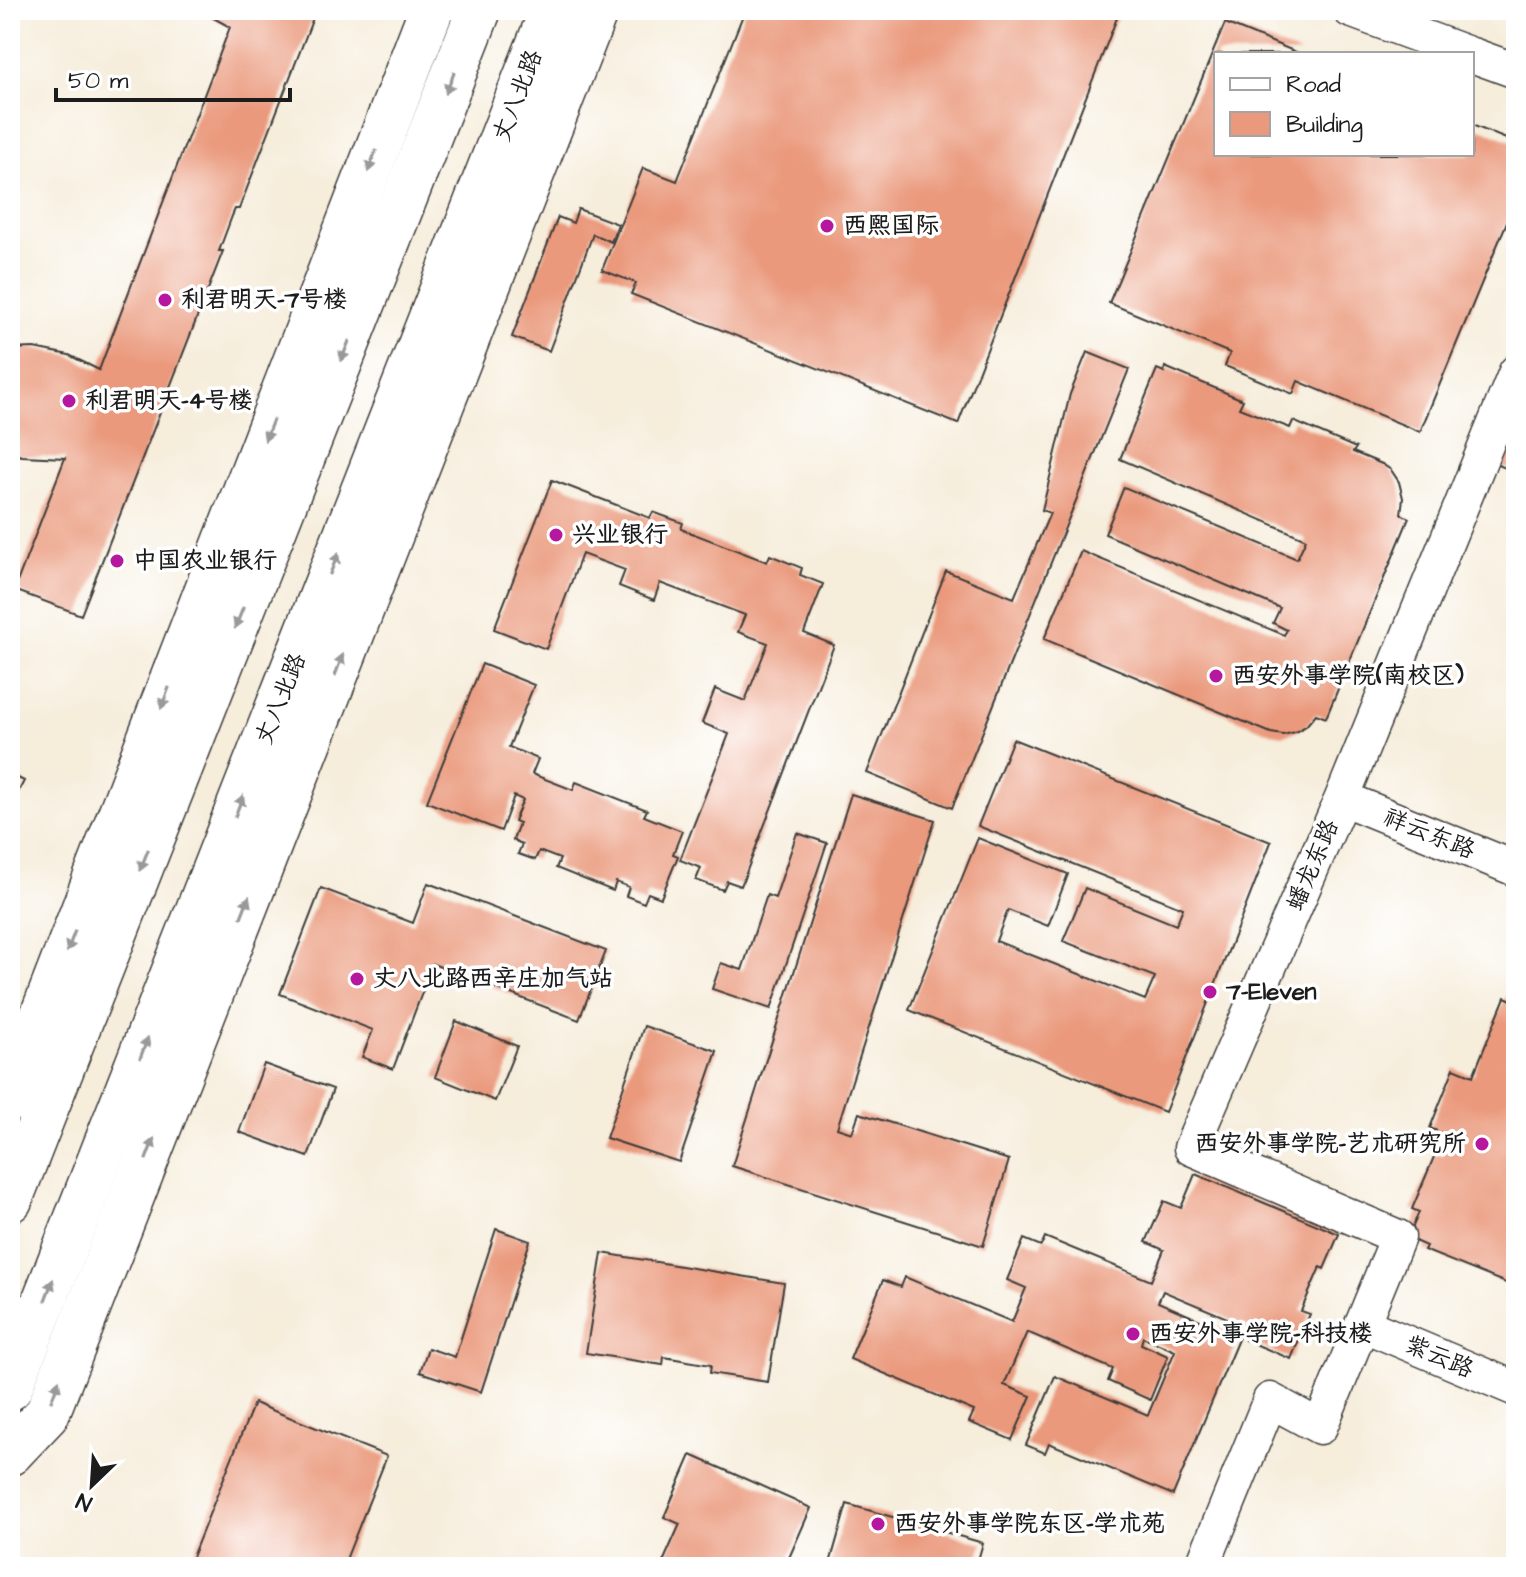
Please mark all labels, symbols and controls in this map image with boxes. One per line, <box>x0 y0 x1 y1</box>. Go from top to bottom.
street label: 丈八北路 <box>485 45 551 147</box>
scale bar <box>56 52 290 102</box>
legend <box>1214 52 1474 156</box>
text: 50 m <box>68 64 129 98</box>
text: Road <box>1286 68 1341 102</box>
one-way arrow <box>444 71 457 95</box>
text: Building <box>1286 108 1363 143</box>
one-way arrow <box>365 149 378 173</box>
place label: 西熙国际 <box>843 209 939 243</box>
marker: 西熙国际 <box>818 217 836 235</box>
place label: 利君明天-7号楼 <box>181 283 347 317</box>
marker: 利君明天-7号楼 <box>156 291 174 309</box>
one-way arrow <box>338 339 351 363</box>
place label: 利君明天-4号楼 <box>85 384 253 418</box>
marker: 利君明天-4号楼 <box>60 392 78 410</box>
one-way arrow <box>262 418 275 442</box>
place label: 兴业银行 <box>572 518 668 552</box>
marker: 兴业银行 <box>547 526 565 544</box>
place label: 中国农业银行 <box>133 544 277 578</box>
marker: 中国农业银行 <box>108 552 126 570</box>
one-way arrow <box>328 552 341 576</box>
one-way arrow <box>232 606 245 630</box>
street label: 丈八北路 <box>247 648 315 750</box>
one-way arrow <box>333 653 346 677</box>
place label: 西安外事学院(南校区) <box>1232 659 1464 693</box>
marker: 西安外事学院(南校区) <box>1207 667 1225 685</box>
one-way arrow <box>158 686 171 710</box>
one-way arrow <box>233 794 246 818</box>
street label: 祥云东路 <box>1378 800 1480 868</box>
street label: 蟠龙东路 <box>1279 814 1347 916</box>
one-way arrow <box>137 848 150 872</box>
one-way arrow <box>239 895 252 919</box>
one-way arrow <box>64 929 77 953</box>
place label: 丈八北路西辛庄加气站 <box>373 962 613 996</box>
marker: 丈八北路西辛庄加气站 <box>348 970 366 988</box>
place label: 7-Eleven <box>1225 975 1317 1009</box>
marker: 7-Eleven <box>1201 983 1219 1001</box>
one-way arrow <box>138 1036 151 1060</box>
place label: 西安外事学院-艺术研究所 <box>1195 1127 1466 1161</box>
marker: 西安外事学院-艺术研究所 <box>1473 1135 1491 1153</box>
one-way arrow <box>144 1137 157 1161</box>
one-way arrow <box>43 1278 56 1302</box>
place label: 西安外事学院-科技楼 <box>1149 1317 1372 1351</box>
marker: 西安外事学院-科技楼 <box>1124 1325 1142 1343</box>
street label: 紫云路 <box>1399 1327 1479 1387</box>
one-way arrow <box>49 1379 62 1403</box>
north arrow <box>52 1445 132 1525</box>
text: N <box>71 1485 97 1519</box>
place label: 西安外事学院东区-学术苑 <box>894 1507 1165 1541</box>
marker: 西安外事学院东区-学术苑 <box>869 1515 887 1533</box>

